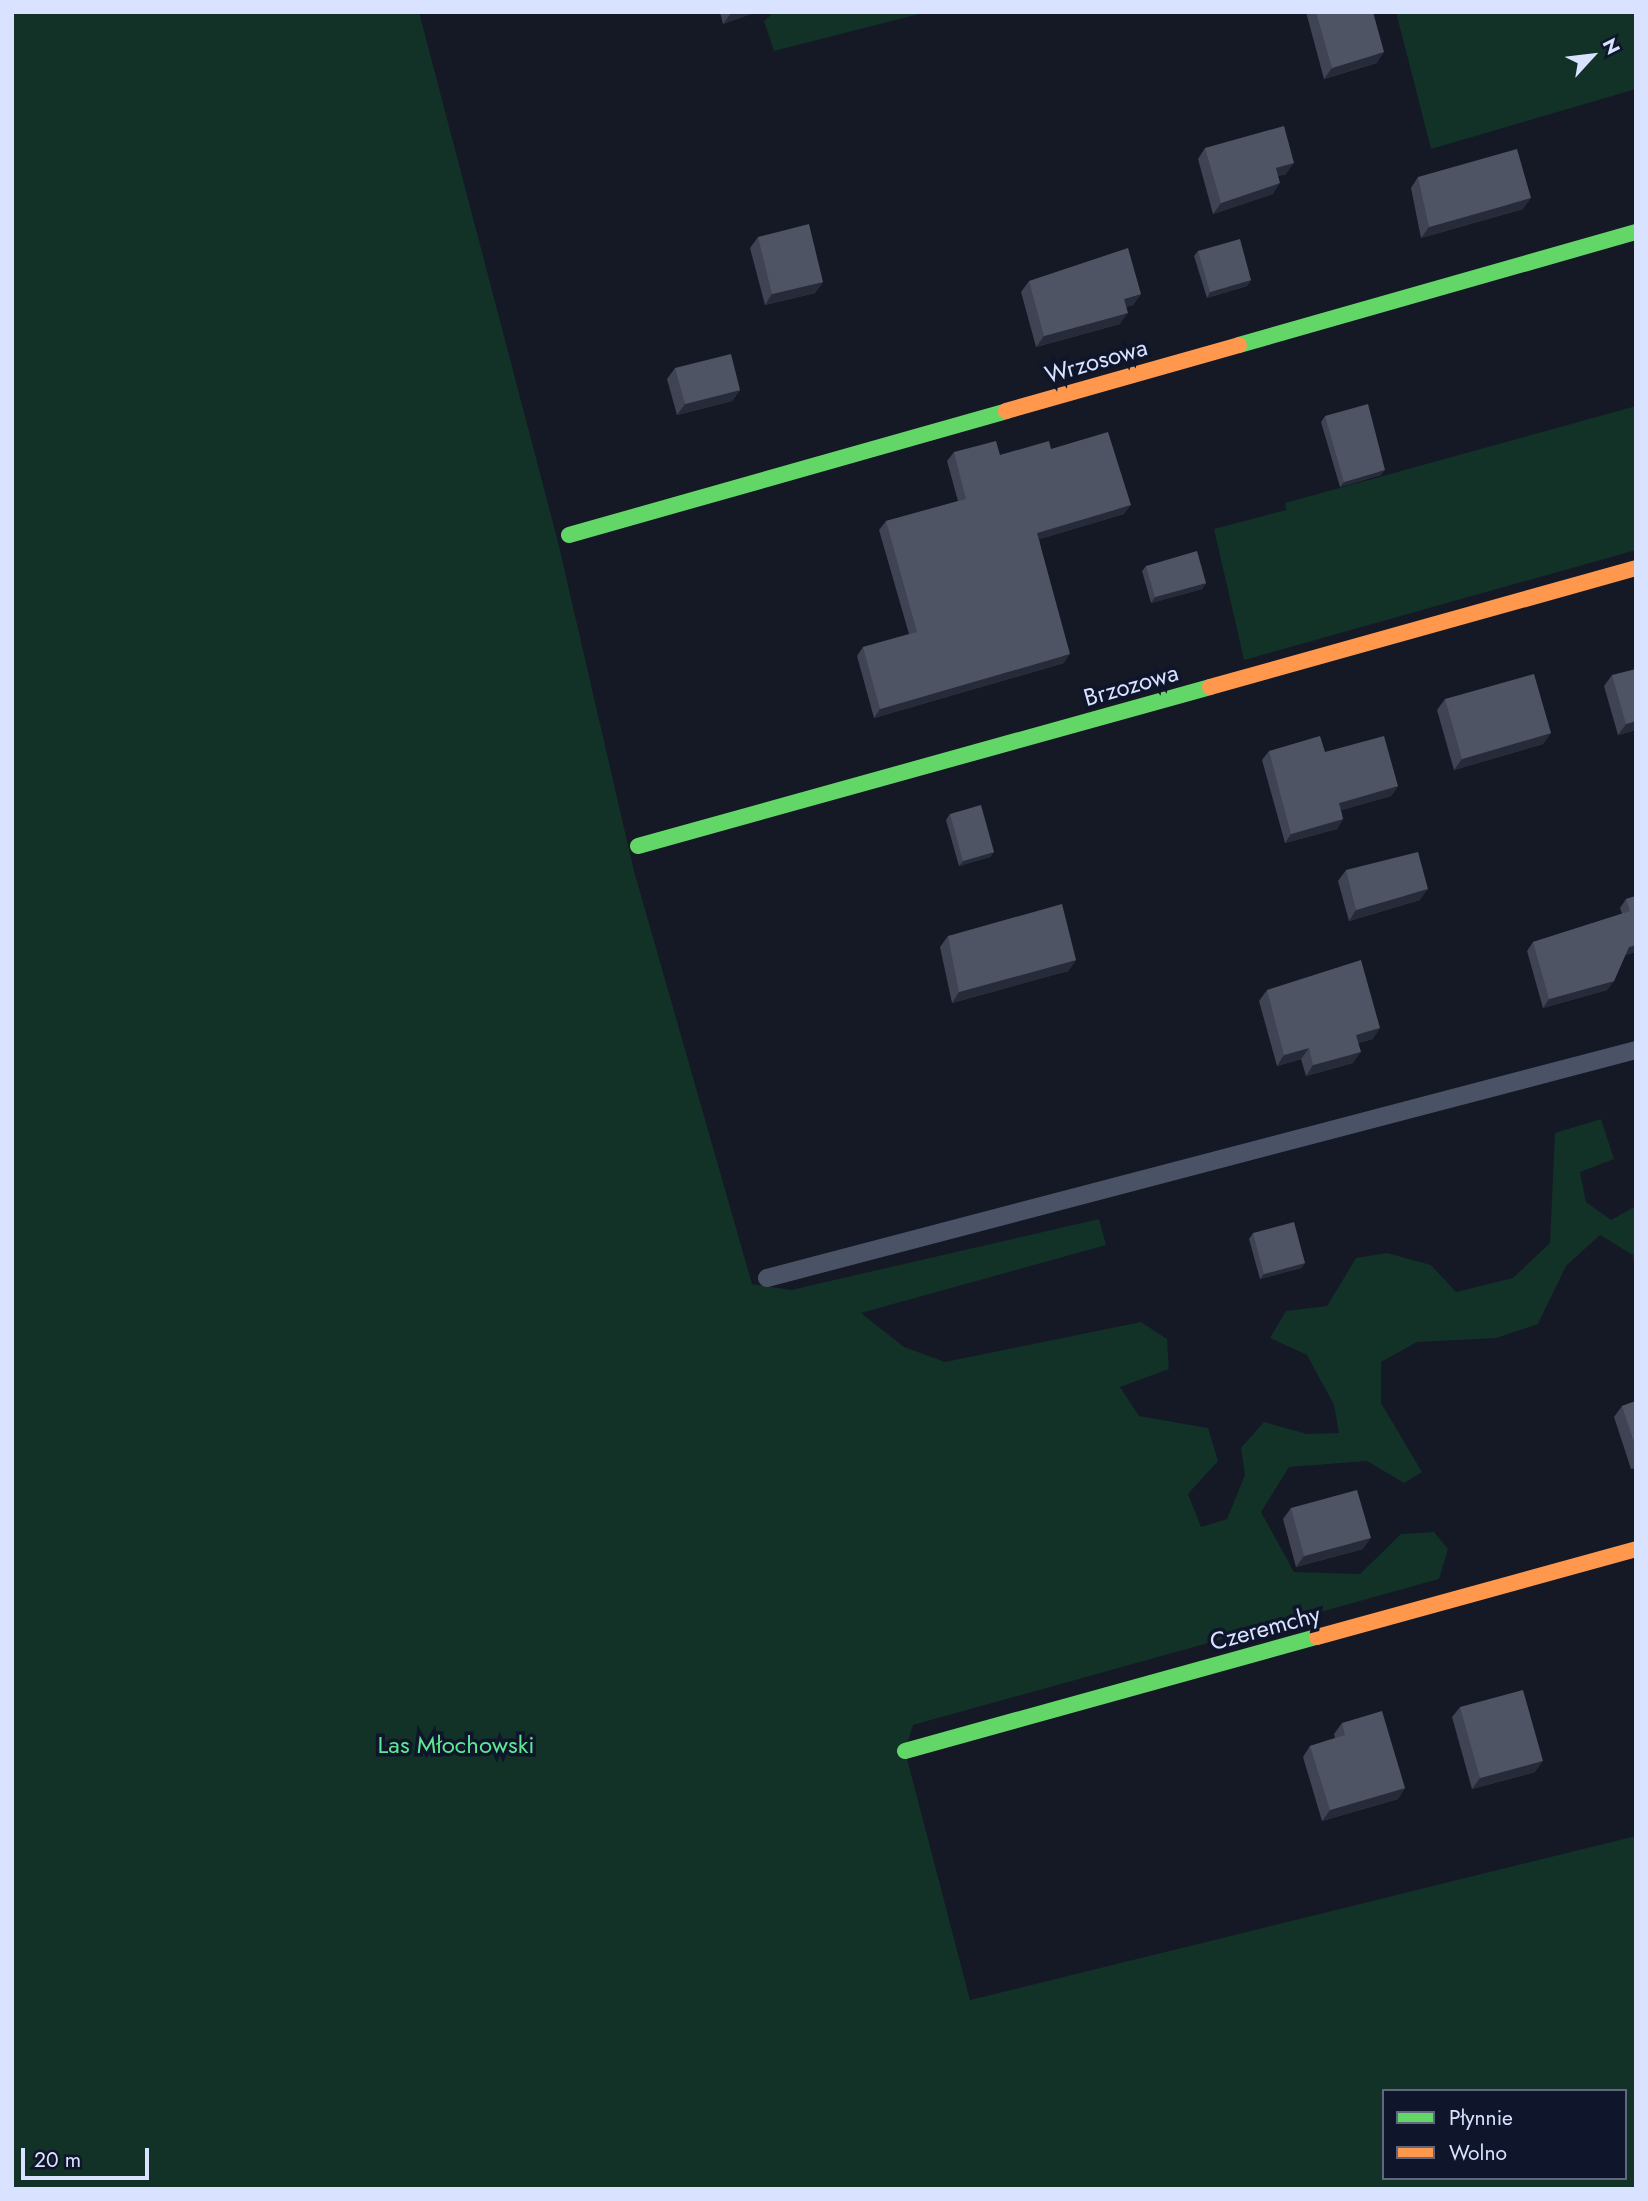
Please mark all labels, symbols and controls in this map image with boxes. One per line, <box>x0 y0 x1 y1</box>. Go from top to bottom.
north arrow <box>1557 21 1627 91</box>
text: N <box>1596 33 1627 59</box>
street label: Wrzosowa <box>1042 333 1150 389</box>
street label: Brzozowa <box>1080 658 1182 712</box>
street label: Czeremchy <box>1207 1599 1323 1657</box>
park label: Las Młochowski <box>378 1731 534 1759</box>
legend <box>1382 2089 1627 2180</box>
text: Płynnie <box>1449 2103 1513 2133</box>
scale bar <box>24 2134 152 2178</box>
text: Wolno <box>1449 2138 1507 2168</box>
text: 20 m <box>34 2145 81 2175</box>

